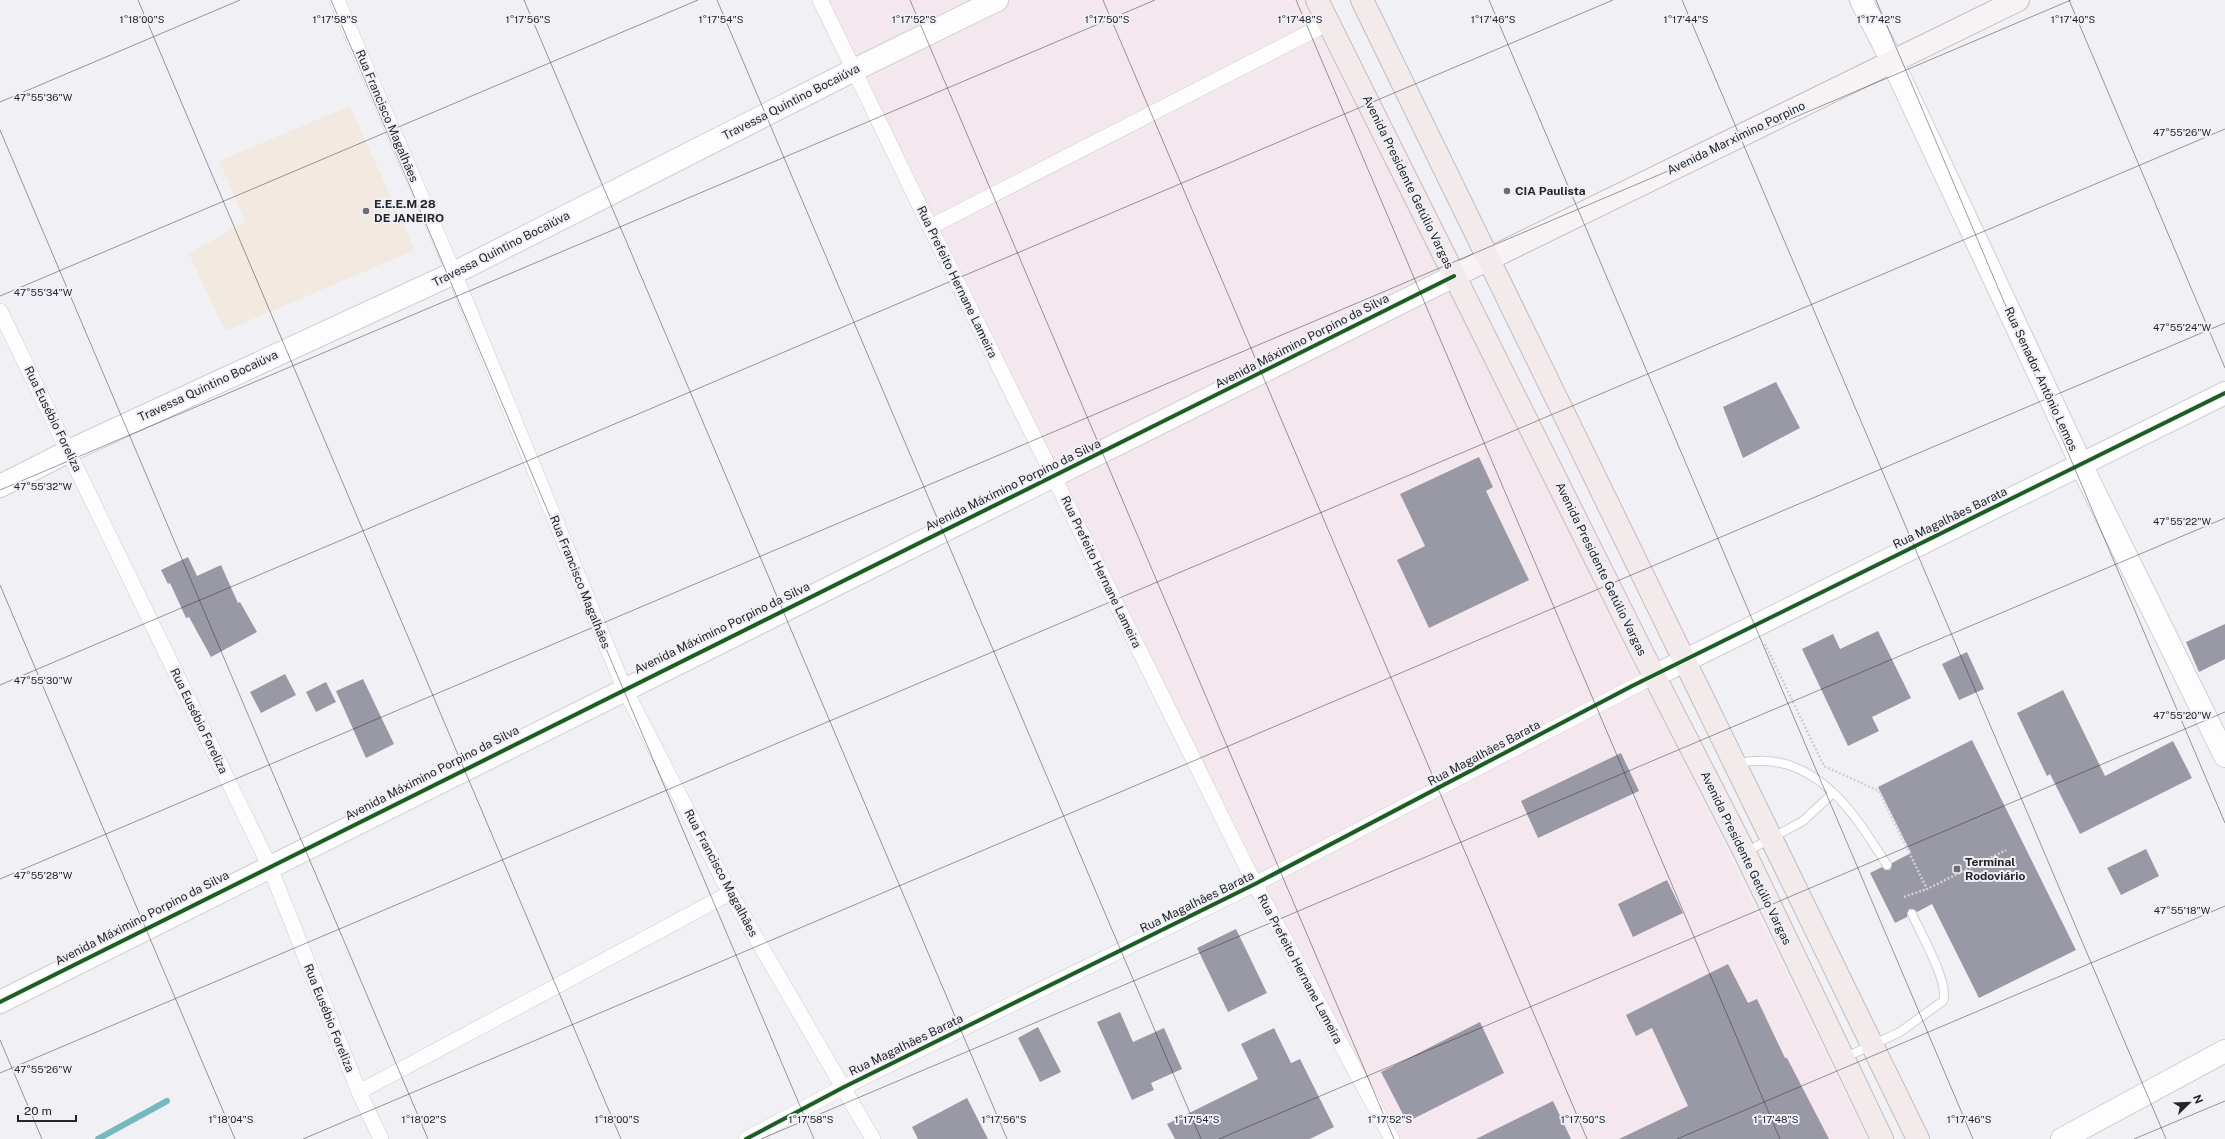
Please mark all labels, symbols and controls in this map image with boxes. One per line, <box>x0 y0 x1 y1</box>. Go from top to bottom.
text: 1°18'00"S <box>120 13 165 25</box>
text: 1°17'58"S <box>312 13 358 25</box>
text: 1°17'56"S <box>506 13 551 25</box>
text: 1°17'54"S <box>699 13 744 25</box>
text: 1°17'52"S <box>892 13 937 25</box>
text: 1°17'50"S <box>1085 13 1130 25</box>
text: 1°17'48"S <box>1278 13 1323 25</box>
text: 1°17'46"S <box>1471 13 1516 25</box>
text: 1°17'44"S <box>1664 13 1709 25</box>
text: 1°17'42"S <box>1857 13 1902 25</box>
text: 1°17'40"S <box>2051 13 2096 25</box>
street label: Rua Francisco Magalhães <box>353 48 421 184</box>
street label: Travessa Quintino Bocaiúva <box>720 61 862 143</box>
text: 47°55'36"W <box>14 91 73 103</box>
street label: Avenida Presidente Getúlio Vargas <box>1360 93 1456 271</box>
street label: Avenida Marximino Porpino <box>1665 98 1808 178</box>
text: 47°55'26"W <box>2153 126 2212 138</box>
place label: CIA Paulista <box>1515 184 1586 198</box>
marker: CIA Paulista <box>1502 186 1512 196</box>
place label: E.E.E.M 28 DE JANEIRO <box>374 197 444 225</box>
street label: Rua Prefeito Hernane Lameira <box>914 204 1000 360</box>
marker: E.E.E.M 28 DE JANEIRO <box>361 206 371 216</box>
street label: Travessa Quintino Bocaiúva <box>430 208 572 290</box>
text: 47°55'34"W <box>14 286 73 298</box>
street label: Avenida Máximino Porpino da Silva <box>1213 291 1391 391</box>
street label: Rua Senador Antônio Lemos <box>2001 305 2081 453</box>
text: 47°55'24"W <box>2153 321 2212 333</box>
street label: Travessa Quintino Bocaiúva <box>136 347 280 425</box>
street label: Rua Eusébio Foreliza <box>21 364 85 474</box>
street label: Avenida Máximino Porpino da Silva <box>923 436 1103 534</box>
text: 47°55'32"W <box>14 480 73 492</box>
street label: Avenida Presidente Getúlio Vargas <box>1553 480 1649 658</box>
street label: Rua Magalhães Barata <box>1891 484 2009 552</box>
street label: Rua Prefeito Hernane Lameira <box>1058 494 1144 650</box>
street label: Rua Francisco Magalhães <box>547 513 613 651</box>
text: 47°55'22"W <box>2153 515 2211 527</box>
street label: Avenida Máximino Porpino da Silva <box>632 579 812 677</box>
street label: Rua Eusébio Foreliza <box>167 666 231 776</box>
text: 47°55'30"W <box>14 674 73 686</box>
text: 47°55'20"W <box>2153 709 2211 721</box>
street label: Rua Magalhães Barata <box>1425 717 1543 789</box>
street label: Avenida Máximino Porpino da Silva <box>343 723 521 823</box>
street label: Avenida Presidente Getúlio Vargas <box>1698 769 1794 947</box>
street label: Rua Francisco Magalhães <box>681 807 761 939</box>
place label: Terminal Rodoviário <box>1965 855 2025 883</box>
marker: Terminal Rodoviário <box>1952 864 1962 874</box>
street label: Avenida Máximino Porpino da Silva <box>53 868 231 968</box>
street label: Rua Magalhães Barata <box>1138 868 1256 936</box>
text: 47°55'28"W <box>14 869 73 881</box>
street label: Rua Prefeito Hernane Lameira <box>1255 892 1345 1046</box>
text: 47°55'18"W <box>2154 904 2211 916</box>
street label: Rua Eusébio Foreliza <box>301 962 357 1074</box>
street label: Rua Magalhães Barata <box>847 1011 965 1079</box>
text: 47°55'26"W <box>14 1063 73 1075</box>
north arrow <box>2169 1083 2209 1123</box>
text: N <box>2191 1093 2205 1105</box>
scale bar <box>18 1097 76 1123</box>
text: 20 m <box>24 1104 52 1118</box>
text: 1°18'04"S <box>208 1113 254 1125</box>
text: 1°18'02"S <box>402 1113 447 1125</box>
text: 1°18'00"S <box>595 1113 640 1125</box>
text: 1°17'58"S <box>788 1113 834 1125</box>
text: 1°17'56"S <box>982 1113 1027 1125</box>
text: 1°17'54"S <box>1175 1113 1220 1125</box>
text: 1°17'52"S <box>1368 1113 1413 1125</box>
text: 1°17'50"S <box>1561 1113 1606 1125</box>
text: 1°17'48"S <box>1754 1113 1799 1125</box>
text: 1°17'46"S <box>1947 1113 1992 1125</box>

